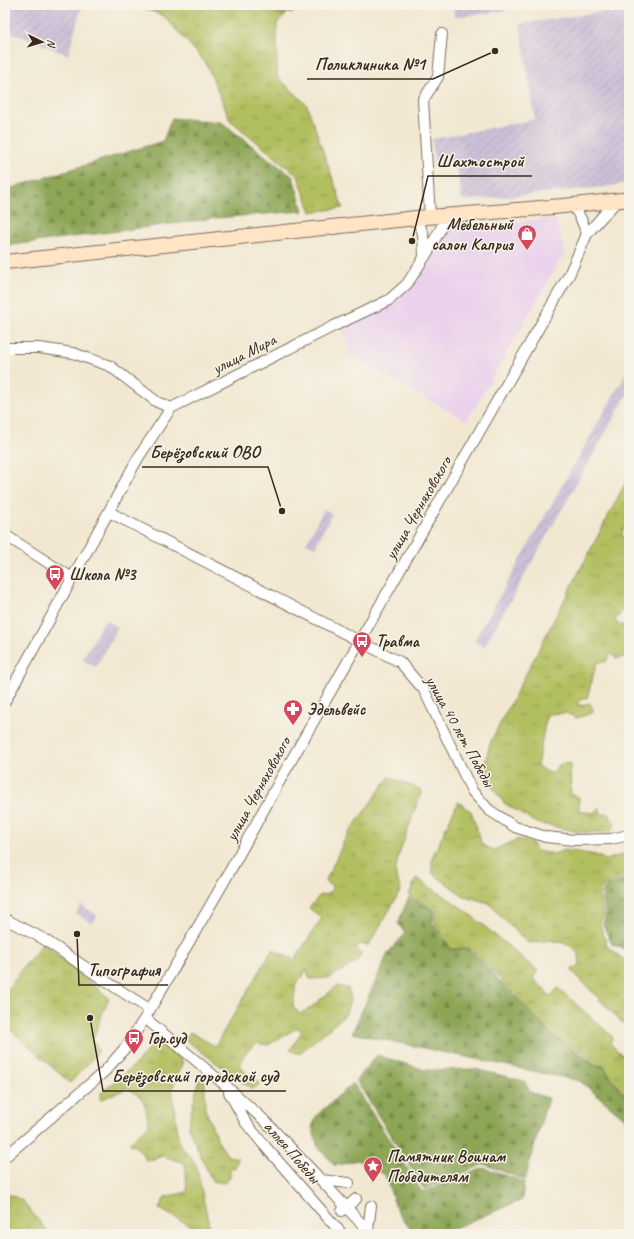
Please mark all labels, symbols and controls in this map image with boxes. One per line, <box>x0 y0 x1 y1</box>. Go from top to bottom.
north arrow <box>22 22 62 62</box>
text: N <box>45 39 59 49</box>
callout: Поликлиника №1 <box>307 49 433 79</box>
text: Поликлиника №1 <box>315 53 427 75</box>
callout: Шахтострой <box>428 146 532 176</box>
text: Шахтострой <box>436 150 525 172</box>
place label: Мебельный салон Каприз <box>431 214 515 255</box>
shop icon: Мебельный салон Каприз <box>516 223 538 251</box>
street label: улица Мира <box>208 329 280 379</box>
callout: Берёзовский ОВО <box>142 437 268 467</box>
text: Берёзовский ОВО <box>150 441 262 464</box>
street label: улица Черняховского <box>379 451 457 564</box>
bus stop icon: Школа №3 <box>44 563 66 591</box>
place label: Школа №3 <box>69 564 137 585</box>
bus stop icon: Травма <box>351 630 373 658</box>
place label: Травма <box>376 631 421 652</box>
street label: улица 40 лет Победы <box>420 671 500 792</box>
pharmacy icon: Эдельвейс <box>282 698 304 726</box>
place label: Эдельвейс <box>307 699 366 720</box>
street label: улица Черняховского <box>220 732 296 846</box>
callout: Типография <box>79 955 168 985</box>
text: Типография <box>88 959 162 981</box>
bus stop icon: Гор.суд <box>123 1027 145 1055</box>
place label: Гор.суд <box>148 1028 188 1049</box>
callout: Берёзовский городской суд <box>103 1061 286 1091</box>
text: Берёзовский городской суд <box>112 1065 280 1088</box>
street label: аллея Победы <box>259 1116 326 1189</box>
place label: Памятник Воинам Победителям <box>387 1146 506 1187</box>
place icon: Памятник Воинам Победителям <box>362 1155 384 1183</box>

